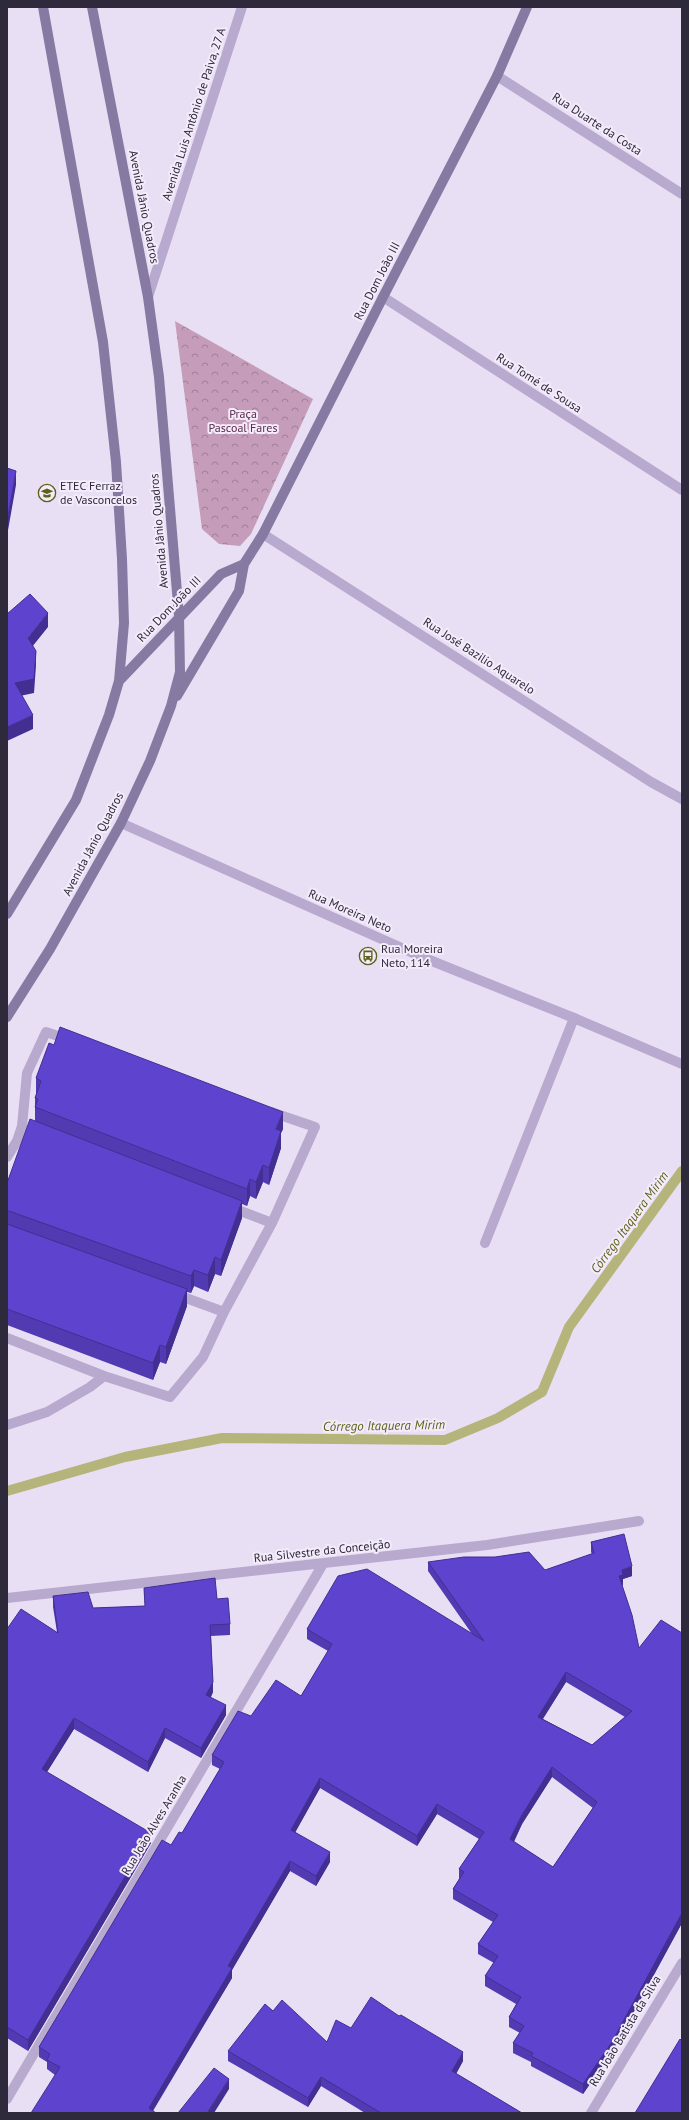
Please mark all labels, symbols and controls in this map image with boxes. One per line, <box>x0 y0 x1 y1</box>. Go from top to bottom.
street label: Avenida Luis Antônio de Paiva, 27 A <box>158 26 229 202</box>
street label: Rua Duarte da Costa <box>550 89 645 158</box>
street label: Avenida Jânio Quadros <box>126 149 163 265</box>
street label: Rua Dom João III <box>350 239 403 322</box>
street label: Rua Tomé de Sousa <box>494 349 585 416</box>
park label: Praça Pascoal Fares <box>209 406 277 435</box>
street label: Avenida Jânio Quadros <box>146 473 171 589</box>
place label: ETEC Ferraz de Vasconcelos <box>60 478 137 507</box>
school or university icon: ETEC Ferraz de Vasconcelos <box>37 483 57 503</box>
street label: Rua Dom João III <box>133 573 204 645</box>
street label: Rua José Bazilio Aquarelo <box>421 614 538 697</box>
street label: Avenida Jânio Quadros <box>59 789 126 898</box>
street label: Rua Moreira Neto <box>306 885 394 936</box>
place label: Rua Moreira Neto, 114 <box>381 941 443 970</box>
bus stop icon: Rua Moreira Neto, 114 <box>358 946 378 966</box>
water label: Córrego Itaquera Mirim <box>587 1168 672 1277</box>
water label: Córrego Itaquera Mirim <box>323 1416 445 1435</box>
street label: Rua Silvestre da Conceição <box>253 1536 391 1565</box>
street label: Rua João Alves Aranha <box>118 1772 189 1877</box>
street label: Rua João Batista da Silva <box>585 1972 664 2089</box>

